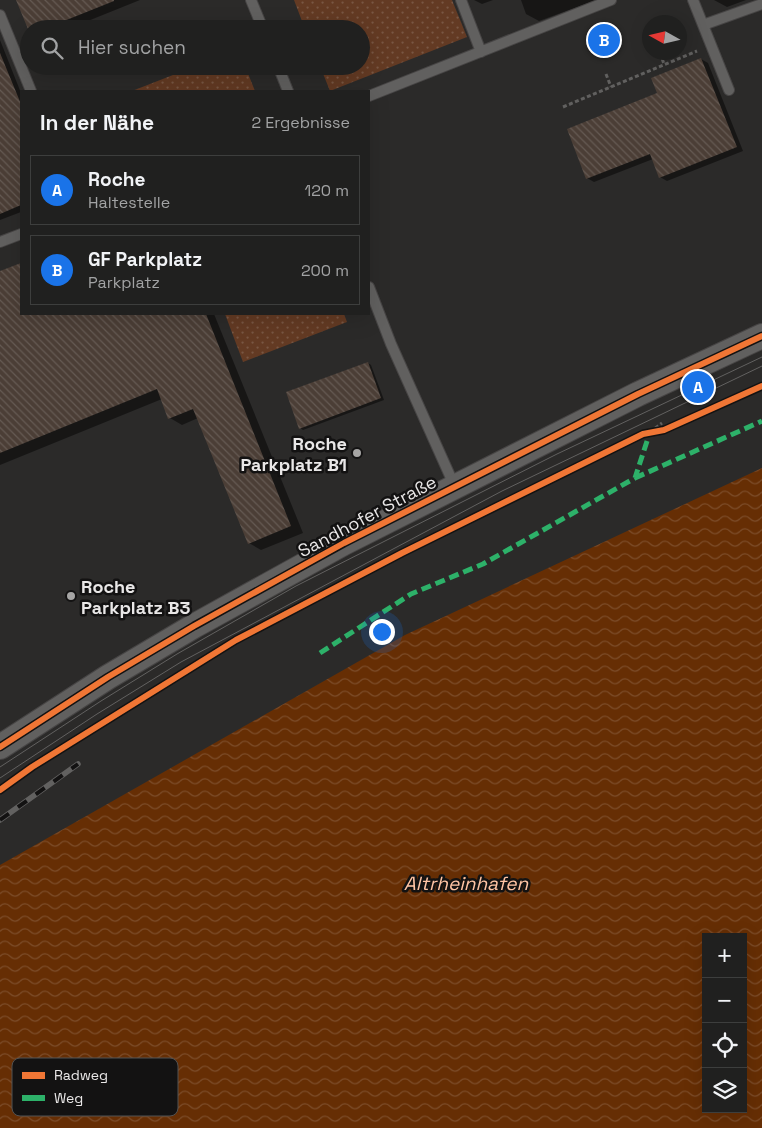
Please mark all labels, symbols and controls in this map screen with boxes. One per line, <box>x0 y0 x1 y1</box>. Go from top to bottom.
north arrow <box>642 15 687 60</box>
search box <box>20 20 370 75</box>
pin: B <box>588 21 620 59</box>
icon: search <box>38 34 66 62</box>
text: Hier suchen <box>78 35 186 60</box>
text: In der Nähe <box>40 109 154 136</box>
text: 2 Ergebnisse <box>251 112 350 133</box>
text: Roche <box>88 167 145 192</box>
text: A <box>52 180 62 201</box>
text: 120 m <box>305 180 349 201</box>
text: Haltestelle <box>88 192 170 213</box>
text: GF Parkplatz <box>88 247 202 272</box>
text: B <box>52 260 62 281</box>
text: 200 m <box>301 260 349 281</box>
text: Parkplatz <box>88 272 160 293</box>
pin: A <box>682 368 714 406</box>
place label: Roche Parkplatz B1 <box>240 432 347 476</box>
marker: Roche Parkplatz B1 <box>351 447 363 459</box>
street label: Sandhofer Straße <box>294 470 440 562</box>
place label: Roche Parkplatz B3 <box>81 575 190 619</box>
marker: Roche Parkplatz B3 <box>65 590 77 602</box>
your location <box>369 619 395 645</box>
water label: Altrheinhafen <box>404 871 529 896</box>
map controls <box>702 933 747 1113</box>
button: + <box>702 933 747 978</box>
button: − <box>702 978 747 1023</box>
button: locate <box>702 1023 747 1068</box>
legend <box>12 1058 178 1116</box>
text: Radweg <box>54 1066 108 1084</box>
button: layers <box>702 1068 747 1113</box>
text: Weg <box>54 1089 83 1107</box>

